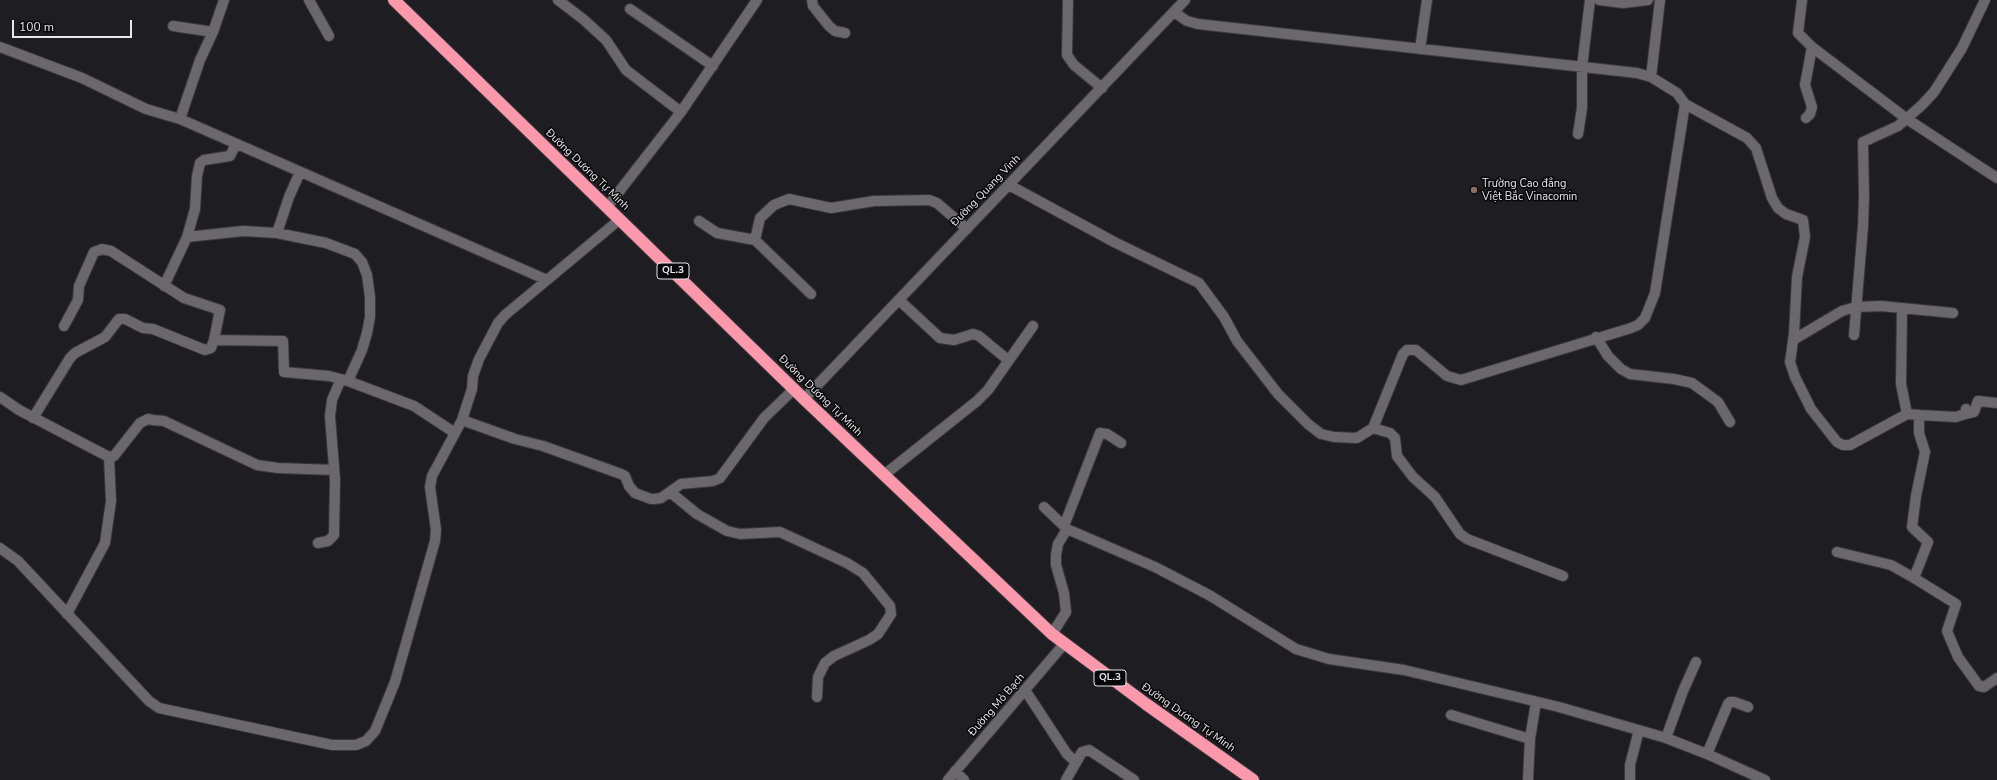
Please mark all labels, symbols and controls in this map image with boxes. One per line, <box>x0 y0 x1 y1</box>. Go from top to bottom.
scale bar <box>14 12 134 38</box>
text: 100 m <box>19 19 54 35</box>
street label: Đường Dương Tự Minh <box>542 127 632 213</box>
street label: Đường Quang Vinh <box>948 152 1024 230</box>
place label: Trường Cao đẳng Việt Bắc Vinacomin <box>1482 177 1577 203</box>
marker: Trường Cao đẳng Việt Bắc Vinacomin <box>1469 185 1479 195</box>
road number: QL.3 <box>657 263 689 279</box>
street label: Đường Dương Tự Minh <box>775 353 865 439</box>
road number: QL.3 <box>1094 670 1126 686</box>
street label: Đường Mỏ Bạch <box>966 671 1028 739</box>
street label: Đường Dương Tự Minh <box>1139 681 1237 755</box>

